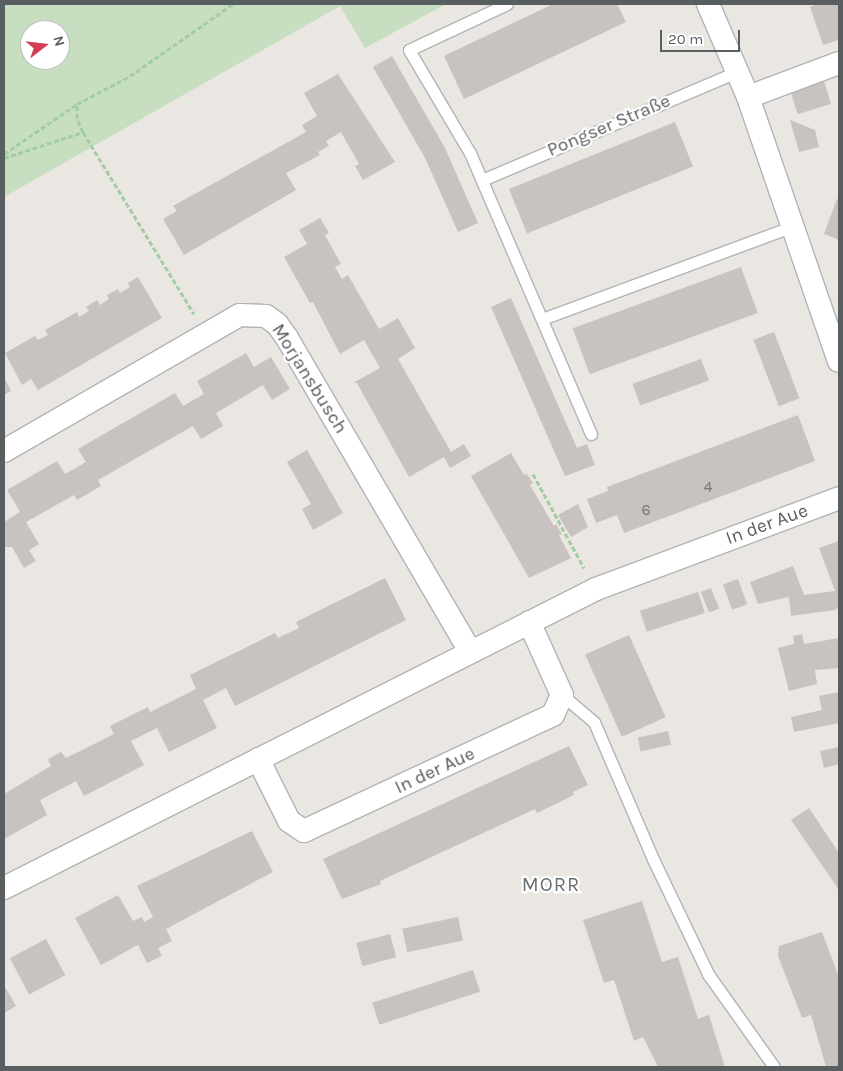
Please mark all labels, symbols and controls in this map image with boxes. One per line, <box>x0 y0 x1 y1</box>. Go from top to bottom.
north arrow <box>20 20 70 70</box>
scale bar <box>663 20 743 52</box>
text: 20 m <box>668 30 703 48</box>
text: N <box>49 34 68 48</box>
street label: Pongser Straße <box>544 90 674 162</box>
street label: Morjansbusch <box>266 320 352 438</box>
house number: 4 <box>704 477 712 497</box>
house number: 6 <box>641 500 651 520</box>
street label: In der Aue <box>723 500 811 550</box>
street label: In der Aue <box>391 743 479 799</box>
district label: MORR <box>521 872 581 896</box>

